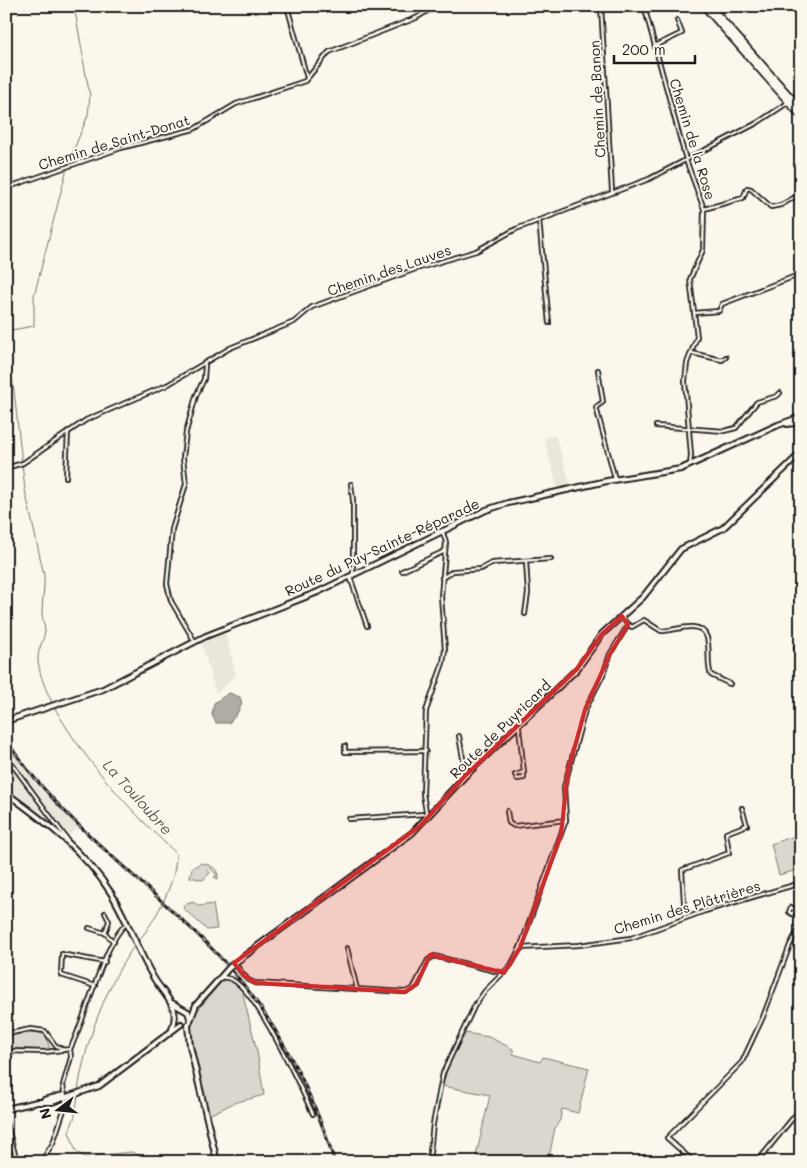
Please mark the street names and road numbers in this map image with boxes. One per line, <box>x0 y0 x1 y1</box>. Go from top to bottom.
street label: Chemin de Banon <box>584 40 610 158</box>
street label: Chemin de la Rose <box>666 76 720 202</box>
street label: Chemin de Saint-Donat <box>36 110 192 174</box>
street label: Chemin des Lauves <box>325 240 453 300</box>
street label: Route du Puy-Sainte-Réparade <box>282 494 482 600</box>
street label: Route de Puyricard <box>445 676 555 782</box>
street label: Chemin des Plâtrières <box>611 876 763 938</box>

